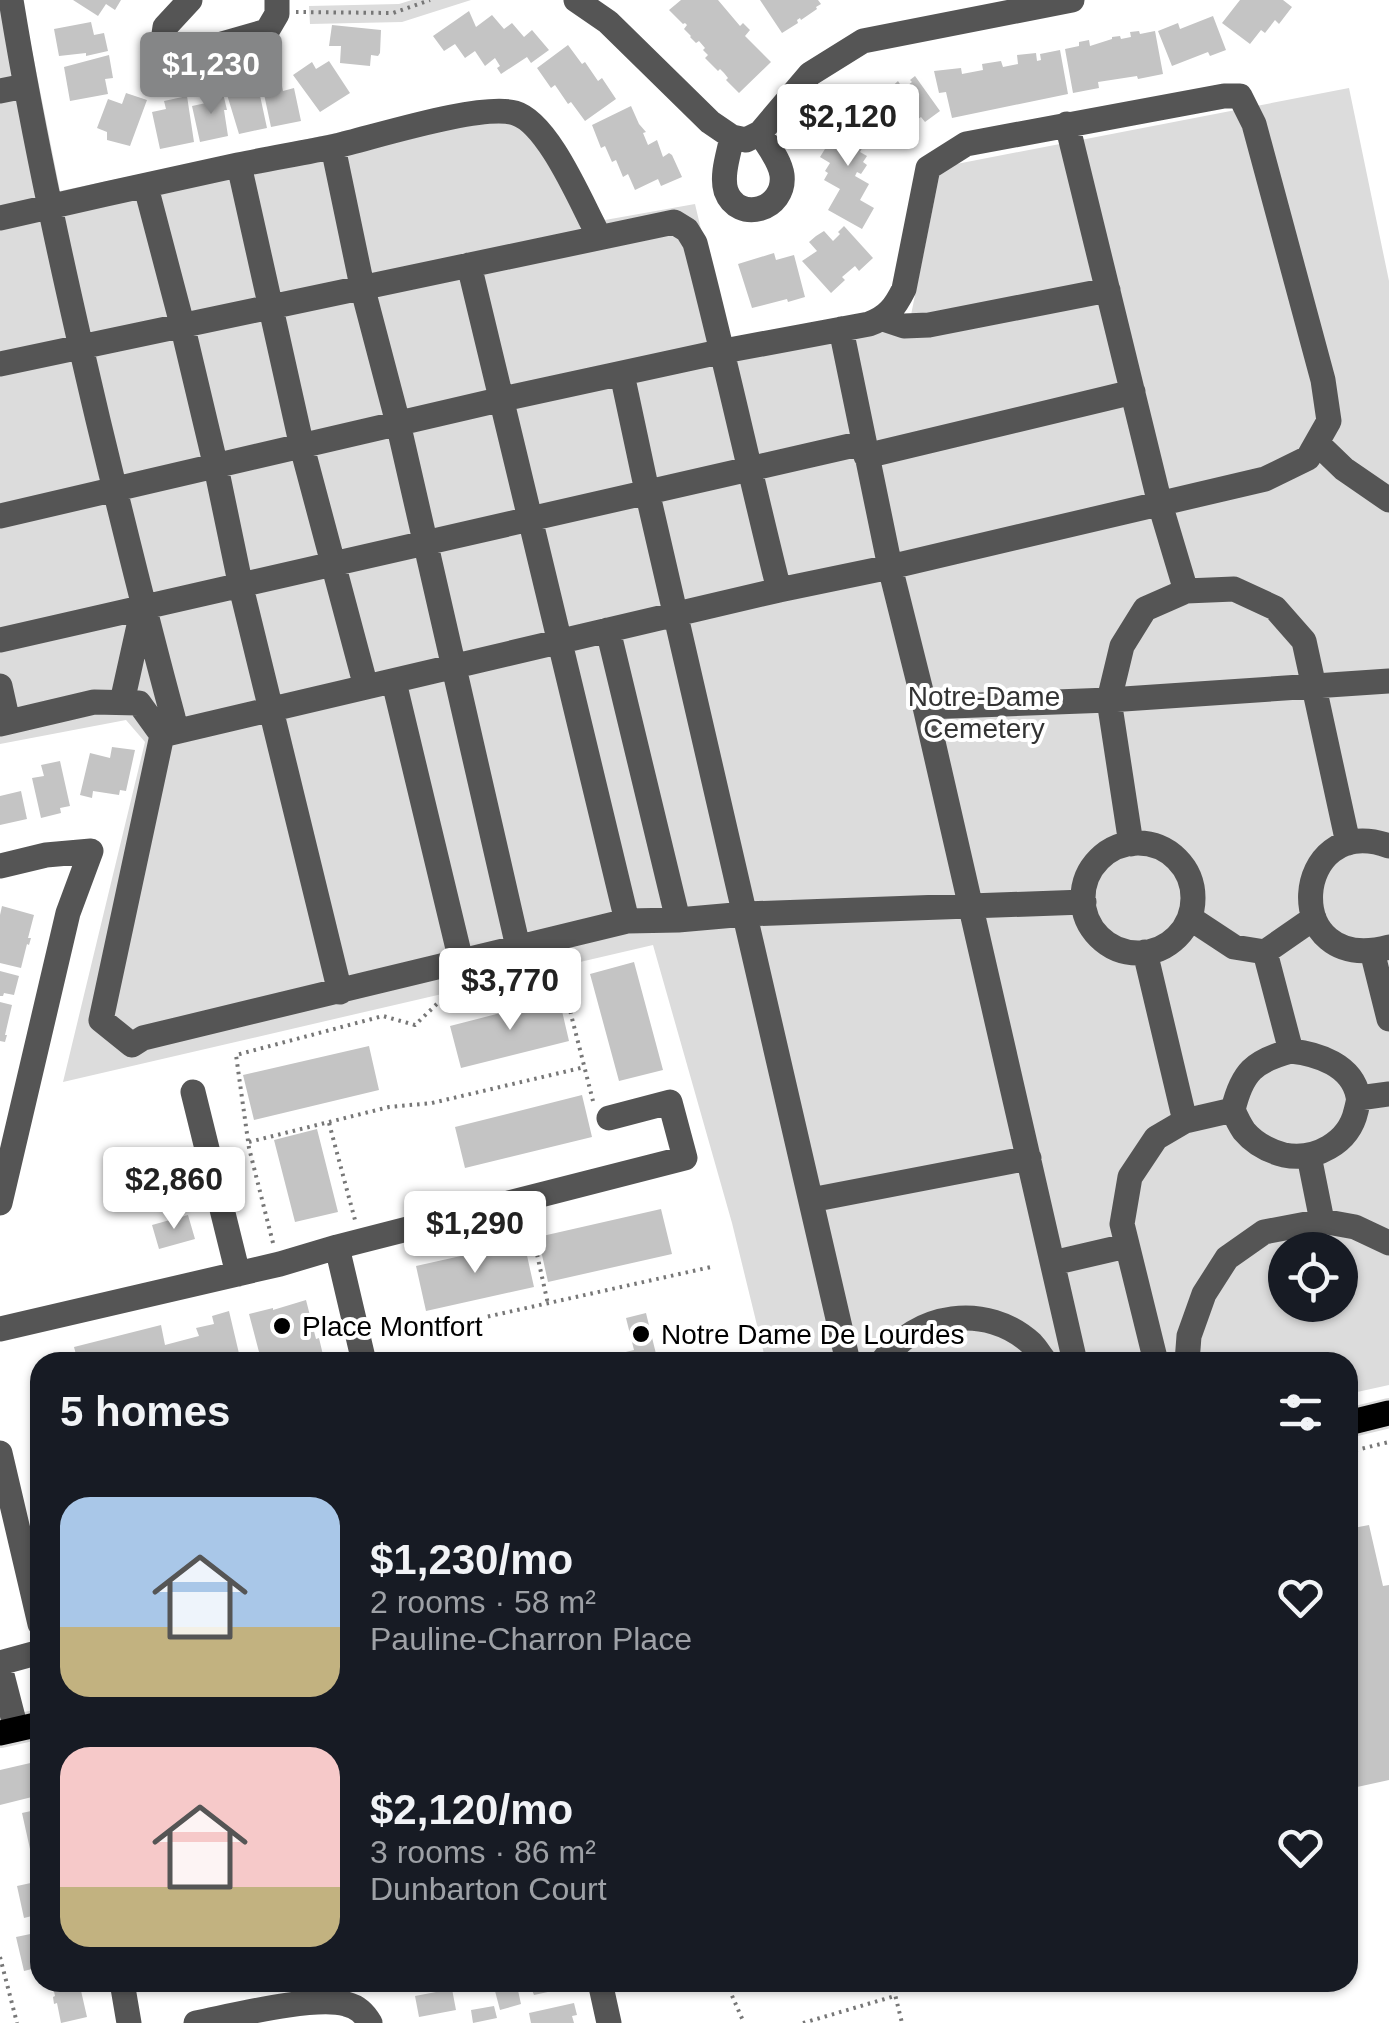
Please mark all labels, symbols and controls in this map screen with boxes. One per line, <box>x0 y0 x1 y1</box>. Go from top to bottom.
pin: $1,230 <box>130 32 292 117</box>
text: $1,230 <box>162 46 260 82</box>
pin: $2,120 <box>767 84 929 169</box>
text: $2,120 <box>799 98 897 134</box>
park label: Notre-Dame Cemetery <box>908 681 1060 744</box>
pin: $3,770 <box>429 948 591 1033</box>
text: $3,770 <box>461 962 559 998</box>
pin: $2,860 <box>93 1147 255 1232</box>
text: $2,860 <box>125 1161 223 1197</box>
pin: $1,290 <box>394 1191 556 1276</box>
text: $1,290 <box>426 1205 524 1241</box>
map controls <box>1268 1232 1358 1322</box>
button: locate <box>1268 1232 1358 1322</box>
place label: Place Montfort <box>302 1311 483 1342</box>
marker: Place Montfort <box>271 1315 293 1337</box>
place label: Notre Dame De Lourdes <box>661 1319 964 1350</box>
marker: Notre Dame De Lourdes <box>630 1323 652 1345</box>
icon: filters <box>1273 1385 1328 1440</box>
text: 5 homes <box>60 1388 230 1435</box>
text: $1,230/mo <box>370 1536 573 1583</box>
icon: home <box>140 1537 260 1657</box>
icon: heart <box>1273 1570 1328 1625</box>
text: 2 rooms · 58 m² <box>370 1584 596 1620</box>
text: Pauline-Charron Place <box>370 1621 692 1657</box>
text: $2,120/mo <box>370 1786 573 1833</box>
icon: home <box>140 1787 260 1907</box>
icon: heart <box>1273 1820 1328 1875</box>
text: 3 rooms · 86 m² <box>370 1834 596 1870</box>
text: Dunbarton Court <box>370 1871 607 1907</box>

